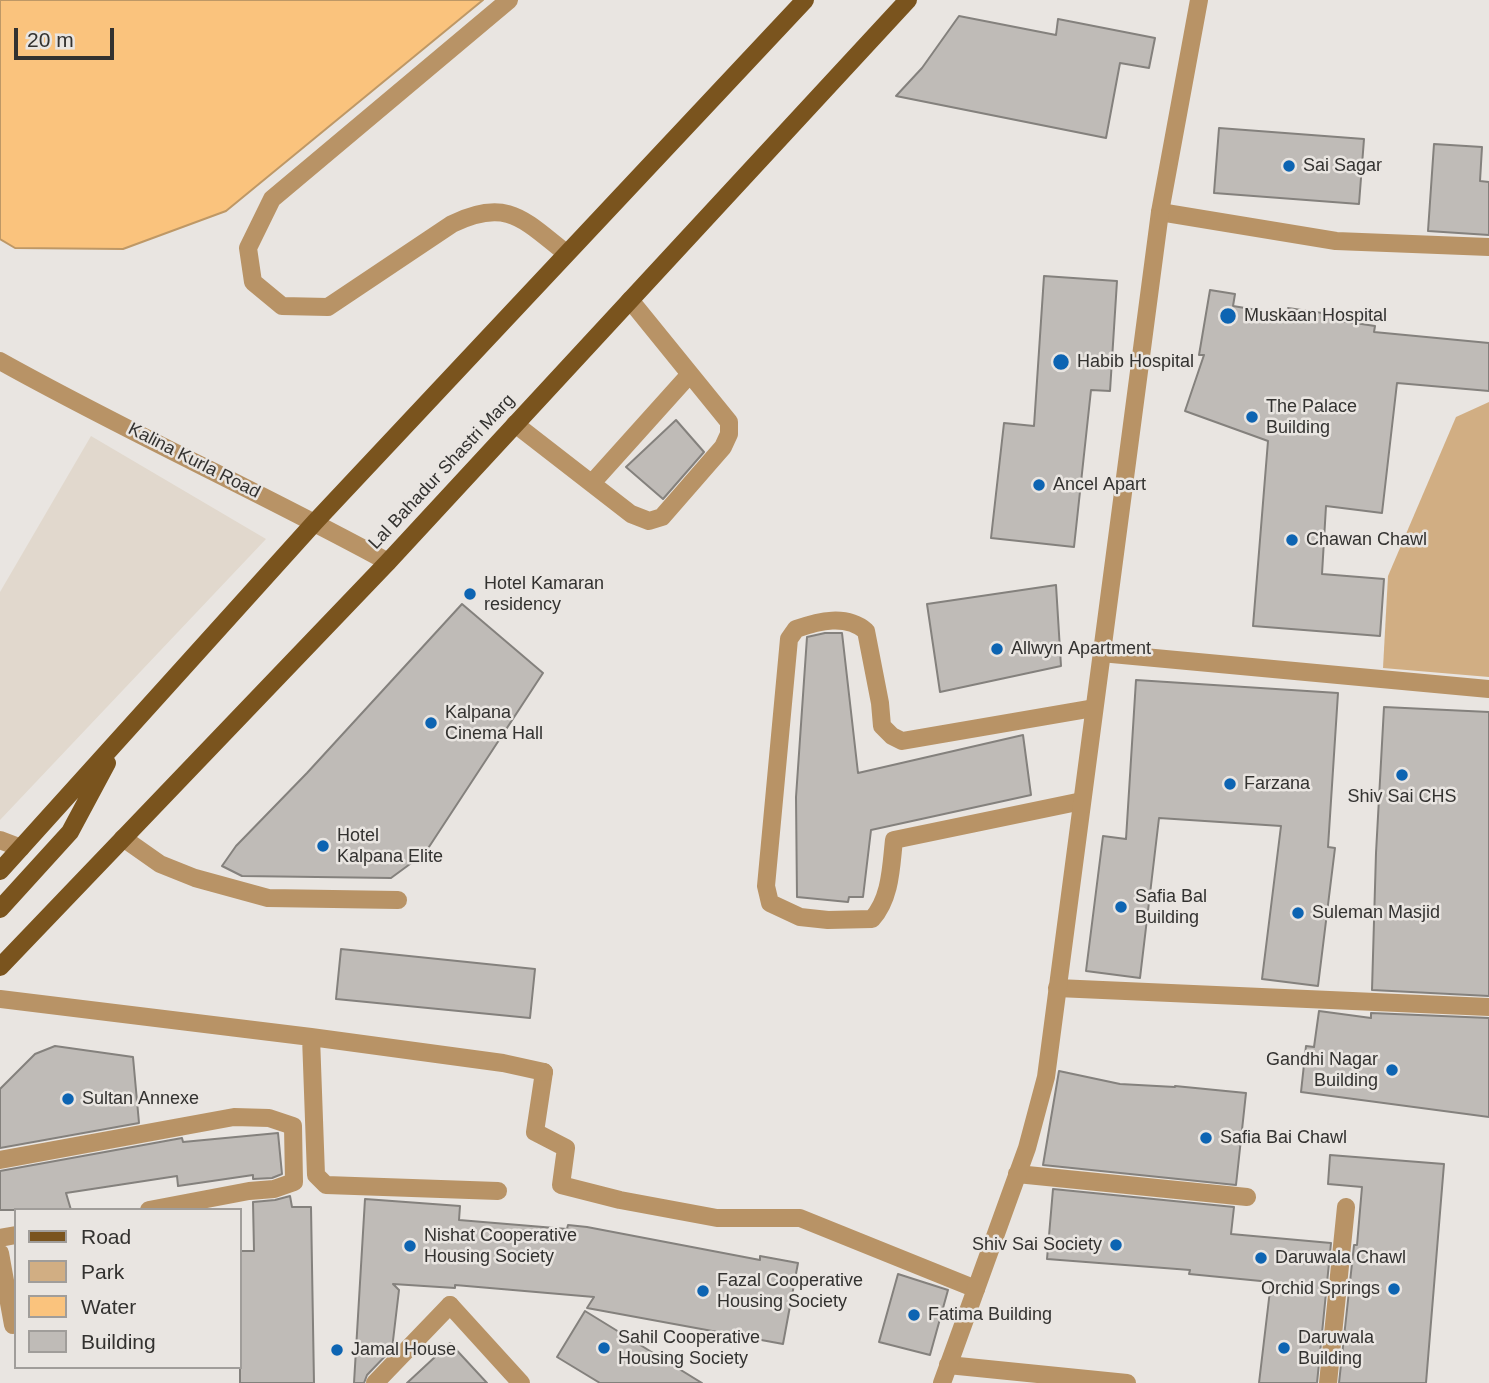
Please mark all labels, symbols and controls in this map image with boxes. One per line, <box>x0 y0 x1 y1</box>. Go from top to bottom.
scale bar <box>18 14 117 58</box>
text: 20 m <box>27 28 74 51</box>
place label: Sai Sagar <box>1303 155 1382 177</box>
marker: Sai Sagar <box>1281 158 1297 174</box>
place label: Muskaan Hospital <box>1244 305 1387 327</box>
marker: Muskaan Hospital <box>1218 306 1238 326</box>
place label: Habib Hospital <box>1077 351 1194 373</box>
marker: Habib Hospital <box>1051 352 1071 372</box>
street label: Lal Bahadur Shastri Marg <box>365 390 519 554</box>
place label: The Palace Building <box>1266 396 1357 438</box>
marker: The Palace Building <box>1244 409 1260 425</box>
street label: Kalina Kurla Road <box>124 418 264 504</box>
place label: Ancel Apart <box>1053 474 1146 496</box>
marker: Ancel Apart <box>1031 477 1047 493</box>
place label: Chawan Chawl <box>1306 529 1427 551</box>
marker: Chawan Chawl <box>1284 532 1300 548</box>
place label: Hotel Kamaran residency <box>484 573 604 616</box>
marker: Hotel Kamaran residency <box>462 586 478 602</box>
place label: Allwyn Apartment <box>1011 638 1151 660</box>
marker: Allwyn Apartment <box>989 641 1005 657</box>
place label: Kalpana Cinema Hall <box>445 702 543 744</box>
marker: Kalpana Cinema Hall <box>423 715 439 731</box>
marker: Shiv Sai CHS <box>1394 767 1410 783</box>
place label: Farzana <box>1244 773 1310 795</box>
marker: Farzana <box>1222 776 1238 792</box>
place label: Shiv Sai CHS <box>1347 786 1457 808</box>
place label: Hotel Kalpana Elite <box>337 825 443 868</box>
marker: Hotel Kalpana Elite <box>315 838 331 854</box>
place label: Safia Bal Building <box>1135 886 1207 928</box>
marker: Safia Bal Building <box>1113 899 1129 915</box>
place label: Suleman Masjid <box>1312 902 1440 924</box>
marker: Suleman Masjid <box>1290 905 1306 921</box>
place label: Gandhi Nagar Building <box>1266 1049 1378 1092</box>
marker: Gandhi Nagar Building <box>1384 1062 1400 1078</box>
place label: Sultan Annexe <box>82 1088 199 1110</box>
marker: Sultan Annexe <box>60 1091 76 1107</box>
place label: Safia Bai Chawl <box>1220 1127 1347 1149</box>
marker: Safia Bai Chawl <box>1198 1130 1214 1146</box>
legend <box>14 1208 242 1369</box>
text: Road <box>81 1225 131 1248</box>
place label: Nishat Cooperative Housing Society <box>424 1225 577 1268</box>
place label: Shiv Sai Society <box>972 1234 1102 1256</box>
marker: Shiv Sai Society <box>1108 1237 1124 1253</box>
marker: Nishat Cooperative Housing Society <box>402 1238 418 1254</box>
place label: Daruwala Chawl <box>1275 1247 1406 1269</box>
marker: Daruwala Chawl <box>1253 1250 1269 1266</box>
text: Park <box>81 1260 124 1283</box>
place label: Fazal Cooperative Housing Society <box>717 1270 863 1312</box>
place label: Orchid Springs <box>1261 1278 1380 1300</box>
marker: Orchid Springs <box>1386 1281 1402 1297</box>
marker: Fazal Cooperative Housing Society <box>695 1283 711 1299</box>
text: Water <box>81 1295 136 1318</box>
place label: Fatima Building <box>928 1304 1052 1326</box>
marker: Fatima Building <box>906 1307 922 1323</box>
place label: Sahil Cooperative Housing Society <box>618 1327 760 1370</box>
place label: Daruwala Building <box>1298 1327 1374 1370</box>
text: Building <box>81 1330 156 1353</box>
place label: Jamal House <box>351 1339 456 1361</box>
marker: Sahil Cooperative Housing Society <box>596 1340 612 1356</box>
marker: Daruwala Building <box>1276 1340 1292 1356</box>
marker: Jamal House <box>329 1342 345 1358</box>

